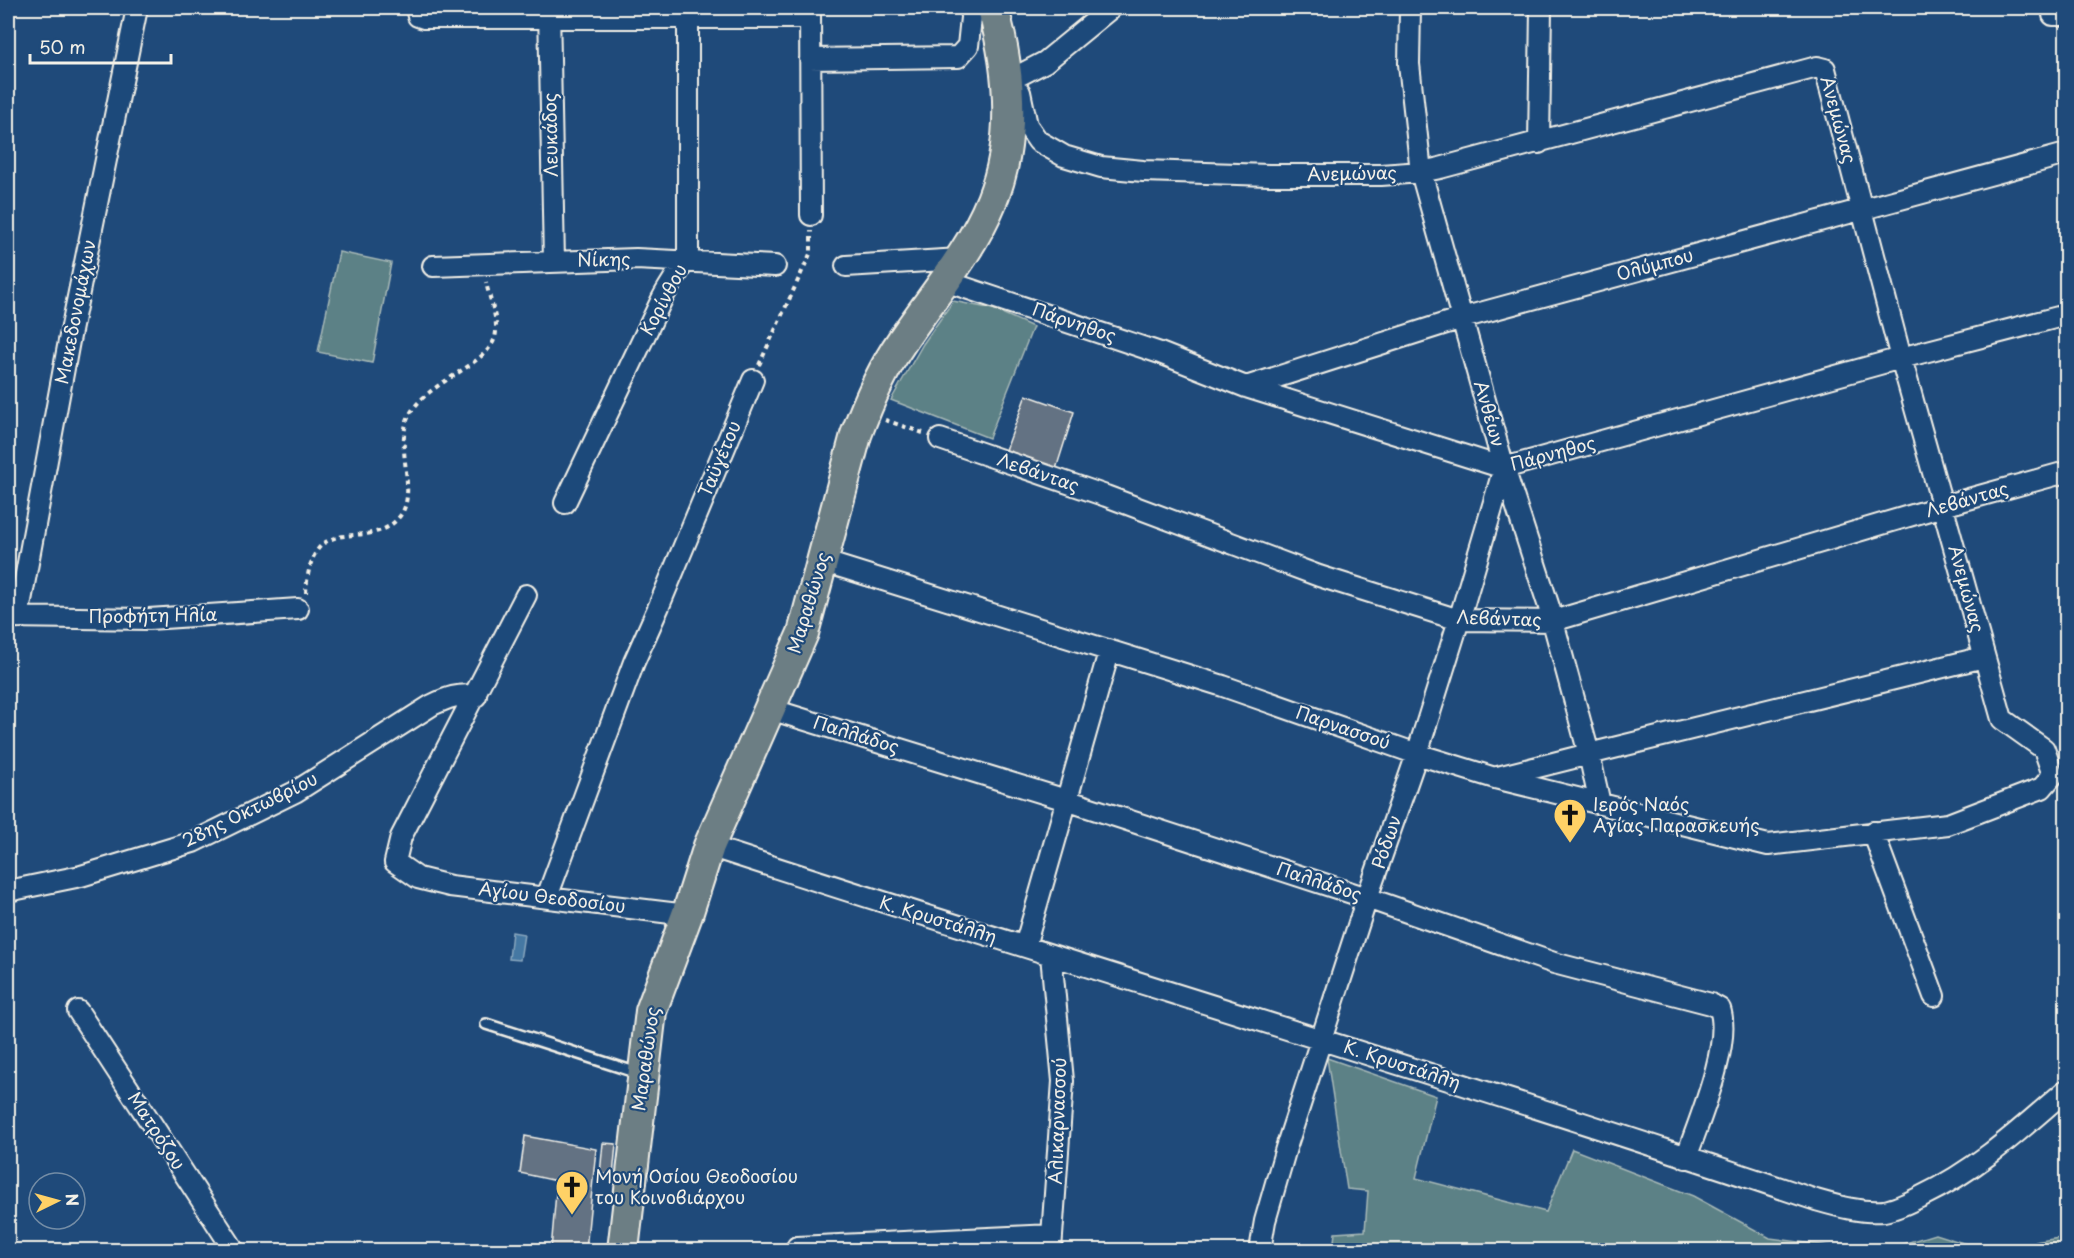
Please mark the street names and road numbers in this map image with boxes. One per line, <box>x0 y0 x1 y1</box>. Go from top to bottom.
street label: Ανεμώνας <box>1815 73 1864 166</box>
street label: Λευκάδος <box>535 93 564 177</box>
street label: Ανεμώνας <box>1307 158 1397 187</box>
street label: Μακεδονομάχων <box>47 237 102 386</box>
street label: Ολύμπου <box>1613 240 1696 287</box>
street label: Νίκης <box>577 245 631 272</box>
street label: Κορίνθου <box>632 259 693 340</box>
street label: Πάρνηθος <box>1029 295 1120 349</box>
street label: Ανθέων <box>1468 377 1513 450</box>
street label: Ταϋγέτου <box>690 416 747 501</box>
street label: Πάρνηθος <box>1507 428 1598 477</box>
street label: Λεβάντας <box>994 445 1083 498</box>
street label: Λεβάντας <box>1922 474 2011 523</box>
street label: Ανεμώνας <box>1943 542 1992 635</box>
street label: Μαραθώνος <box>779 548 836 657</box>
street label: Προφήτη Ηλία <box>88 600 218 629</box>
street label: Λεβάντας <box>1456 603 1542 632</box>
street label: Παρνασσού <box>1293 698 1394 755</box>
street label: Παλλάδος <box>810 708 903 759</box>
street label: 28ης Οκτωβρίου <box>177 764 322 853</box>
street label: Ρόδων <box>1364 811 1407 872</box>
street label: Παλλάδος <box>1273 854 1366 907</box>
street label: Αγίου Θεοδοσίου <box>477 874 627 919</box>
street label: Κ. Κρυστάλλη <box>876 888 1001 949</box>
street label: Μαραθώνος <box>624 1005 665 1113</box>
street label: Κ. Κρυστάλλη <box>1340 1032 1465 1095</box>
street label: Αλικαρνασσού <box>1041 1057 1072 1185</box>
street label: Ματρόζου <box>122 1086 193 1175</box>

